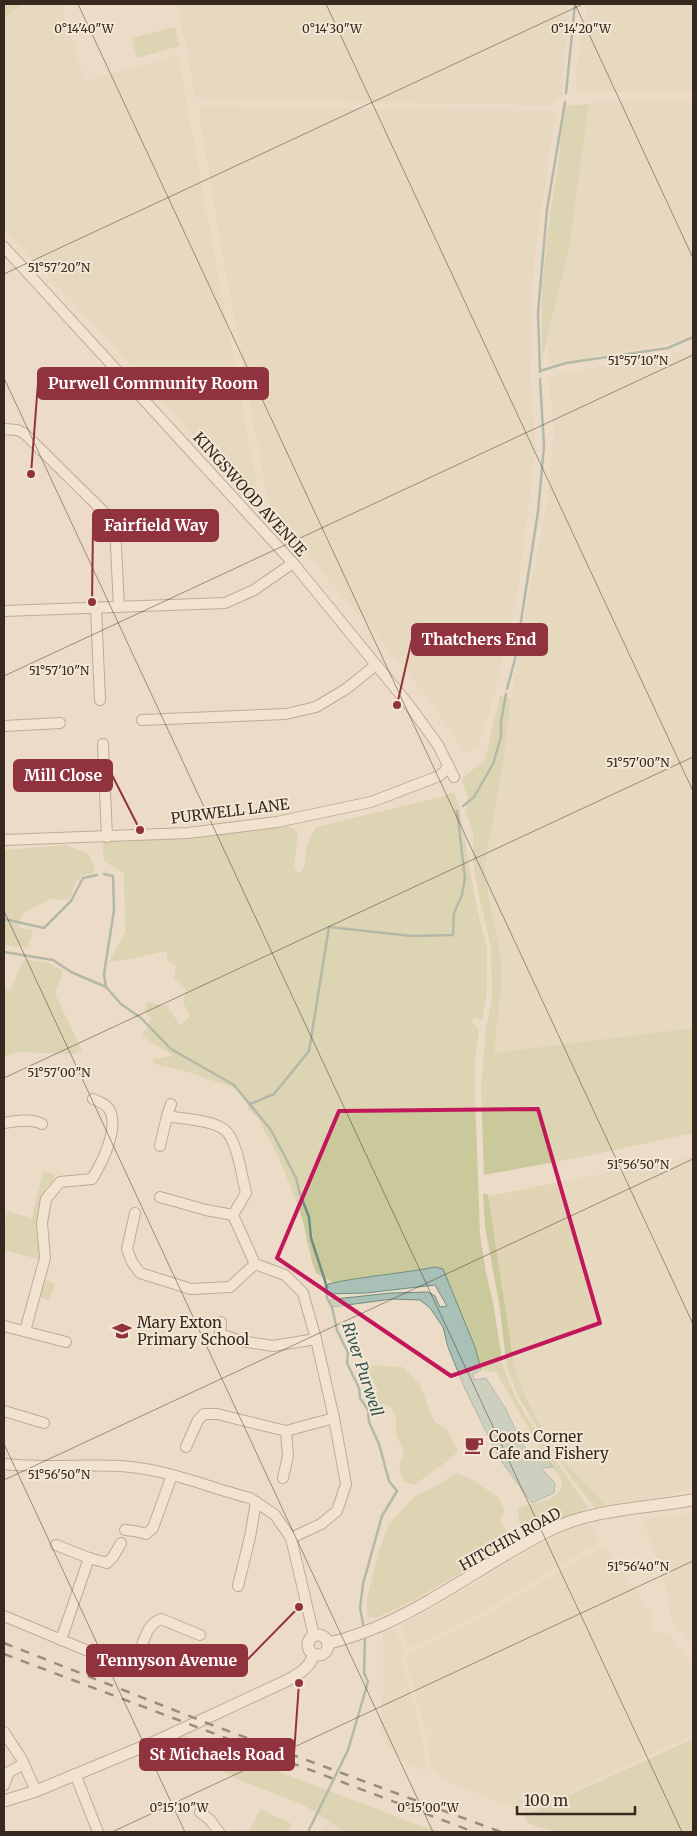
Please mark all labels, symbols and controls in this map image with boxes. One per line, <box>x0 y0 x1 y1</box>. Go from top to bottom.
text: 0°14'40"W <box>54 21 115 36</box>
text: 0°14'30"W <box>302 21 363 36</box>
text: 0°14'20"W <box>551 21 612 36</box>
text: 51°57'20"N <box>28 260 91 275</box>
text: 51°57'10"N <box>608 353 669 368</box>
callout: Purwell Community Room <box>38 368 268 399</box>
text: Purwell Community Room <box>48 373 258 393</box>
street label: KINGSWOOD AVENUE <box>189 428 311 560</box>
callout: Fairfield Way <box>93 510 218 541</box>
text: Fairfield Way <box>104 515 209 535</box>
callout: Thatchers End <box>412 624 547 655</box>
text: Thatchers End <box>422 629 537 649</box>
text: 51°57'10"N <box>29 663 90 678</box>
text: 51°57'00"N <box>606 755 670 770</box>
callout: Mill Close <box>14 760 112 791</box>
text: Mill Close <box>24 765 102 785</box>
street label: PURWELL LANE <box>170 794 291 828</box>
text: 51°57'00"N <box>27 1065 91 1080</box>
text: 51°56'50"N <box>607 1157 670 1172</box>
place label: Mary Exton Primary School <box>137 1313 250 1349</box>
water label: River Purwell <box>338 1319 388 1419</box>
school or university icon: Mary Exton Primary School <box>111 1320 133 1342</box>
place label: Coots Corner Cafe and Fishery <box>489 1427 609 1463</box>
cafe icon: Coots Corner Cafe and Fishery <box>463 1434 485 1456</box>
text: 51°56'50"N <box>28 1467 91 1482</box>
street label: HITCHIN ROAD <box>456 1503 564 1575</box>
text: 51°56'40"N <box>607 1559 670 1574</box>
callout: Tennyson Avenue <box>87 1645 247 1676</box>
text: Tennyson Avenue <box>97 1650 238 1670</box>
callout: St Michaels Road <box>140 1739 294 1770</box>
text: St Michaels Road <box>150 1744 285 1764</box>
scale bar <box>517 1784 634 1816</box>
text: 100 m <box>524 1791 568 1810</box>
text: 0°15'10"W <box>150 1800 209 1815</box>
text: 0°15'00"W <box>397 1800 460 1815</box>

